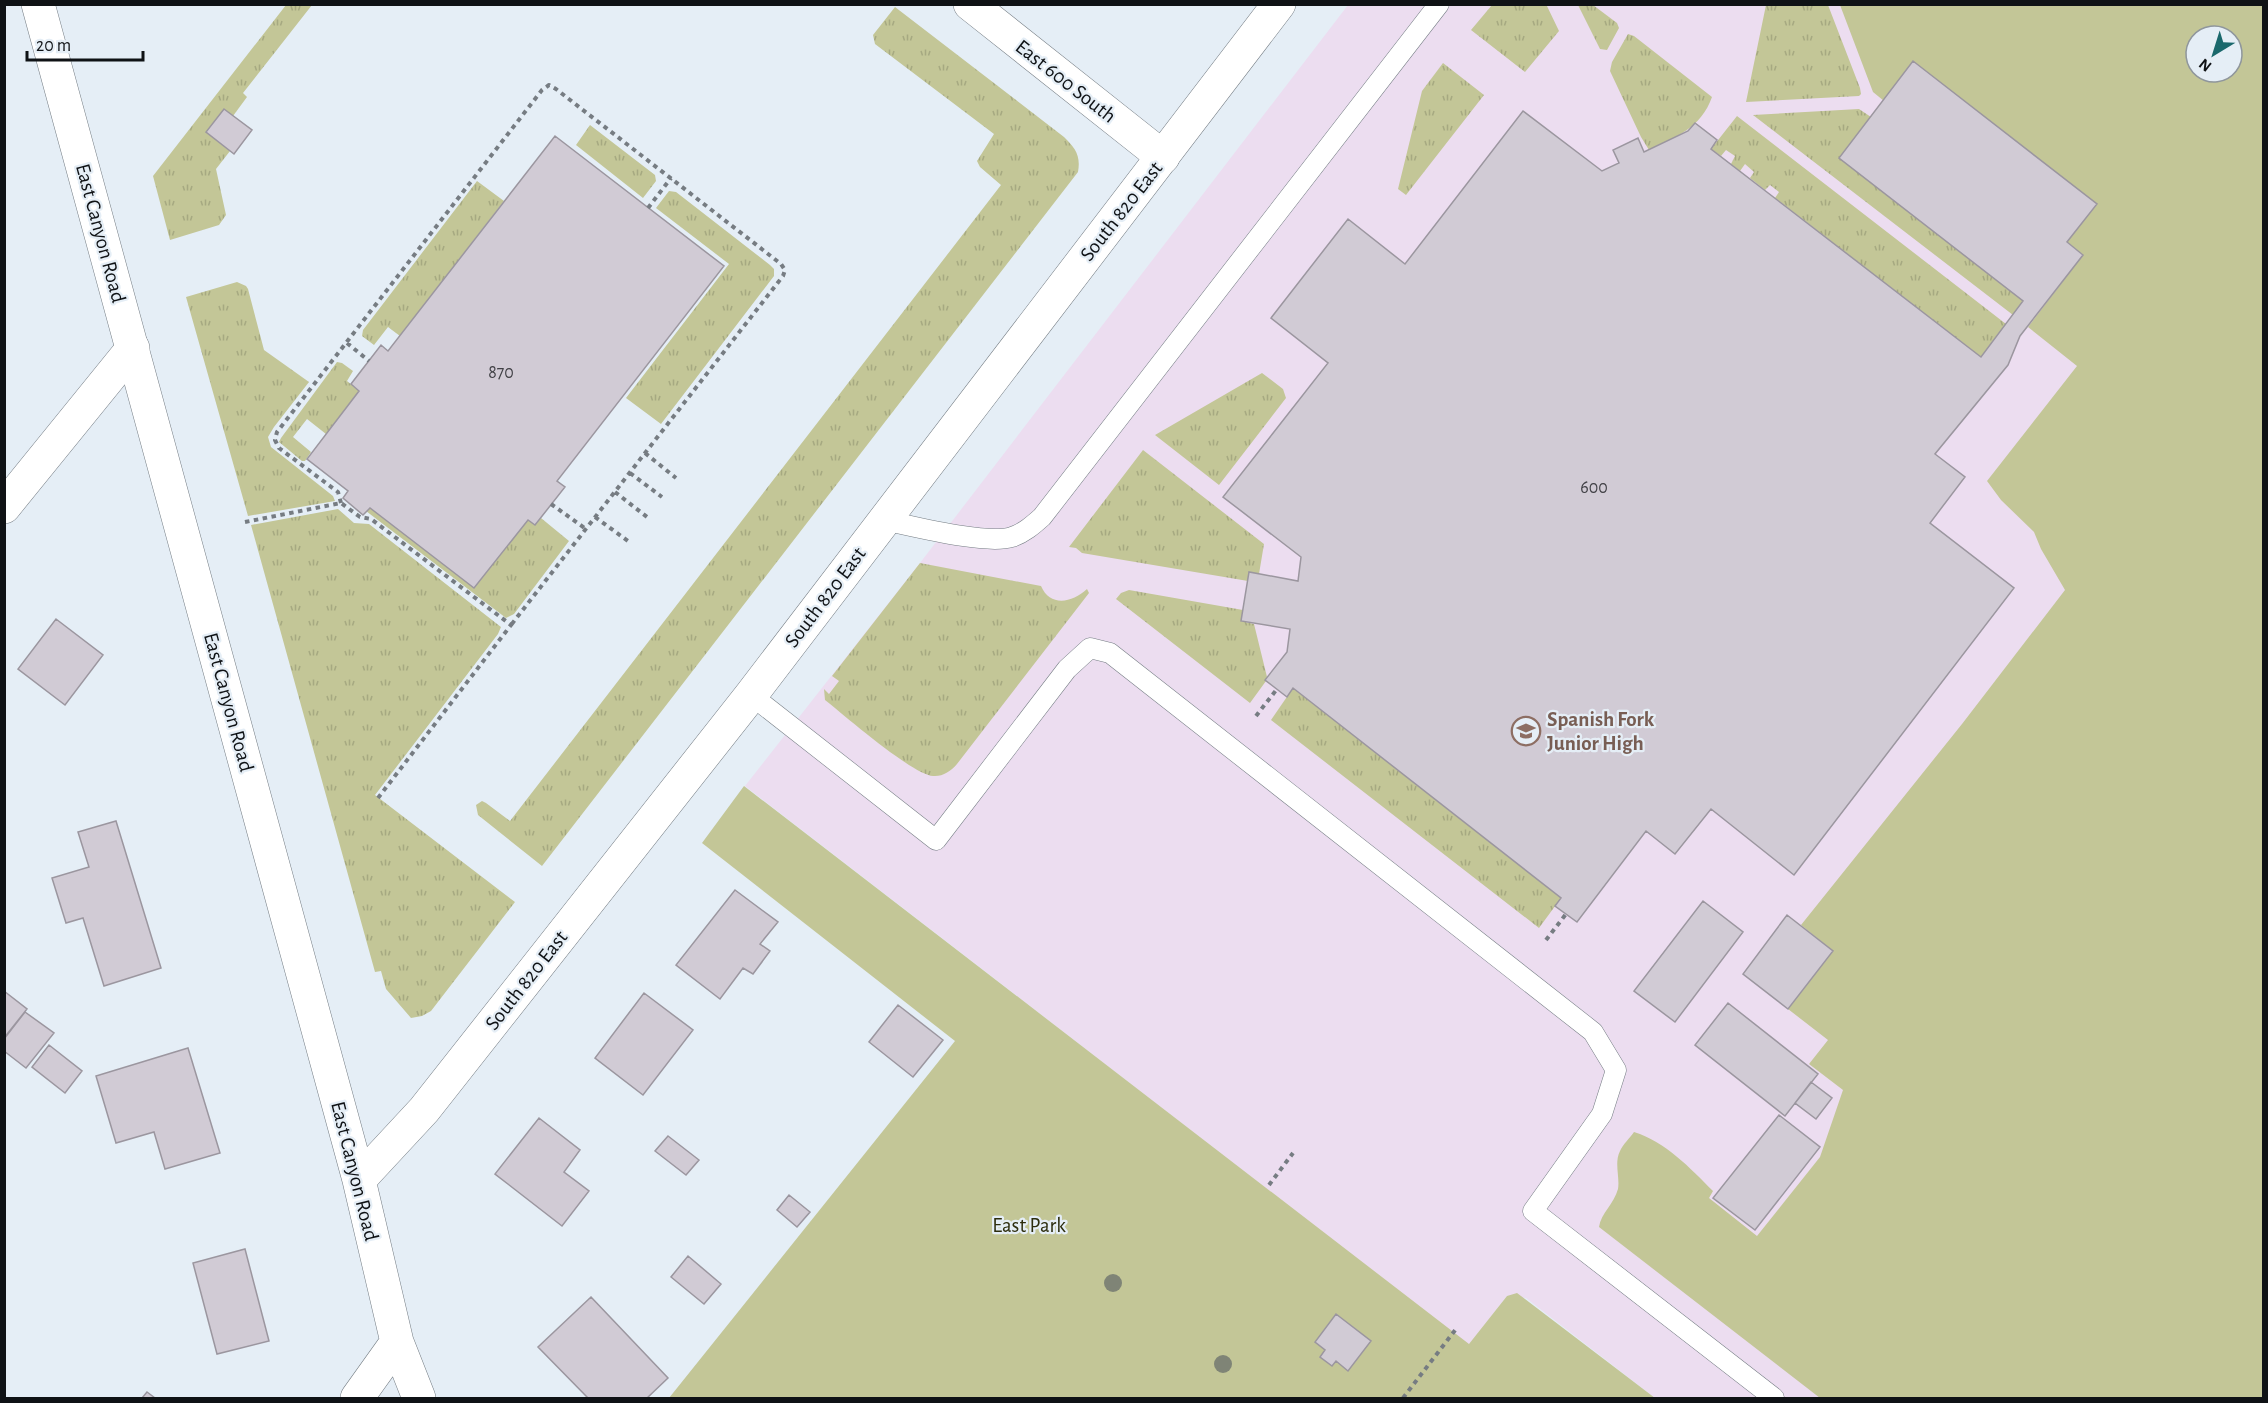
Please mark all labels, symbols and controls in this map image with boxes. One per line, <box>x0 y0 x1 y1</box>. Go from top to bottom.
scale bar <box>27 24 142 62</box>
north arrow <box>2184 24 2244 84</box>
street label: East 600 South <box>1012 36 1120 127</box>
text: 20 m <box>36 37 71 55</box>
text: N <box>2196 55 2215 75</box>
street label: South 820 East <box>1076 158 1167 265</box>
street label: East Canyon Road <box>72 161 129 305</box>
house number: 870 <box>488 364 514 382</box>
house number: 600 <box>1580 479 1608 497</box>
street label: South 820 East <box>781 543 870 651</box>
street label: East Canyon Road <box>200 630 257 774</box>
place label: Spanish Fork Junior High <box>1547 709 1655 754</box>
school or university icon: Spanish Fork Junior High <box>1510 715 1542 747</box>
street label: South 820 East <box>481 927 572 1034</box>
street label: East Canyon Road <box>327 1099 382 1243</box>
park label: East Park <box>992 1215 1066 1236</box>

